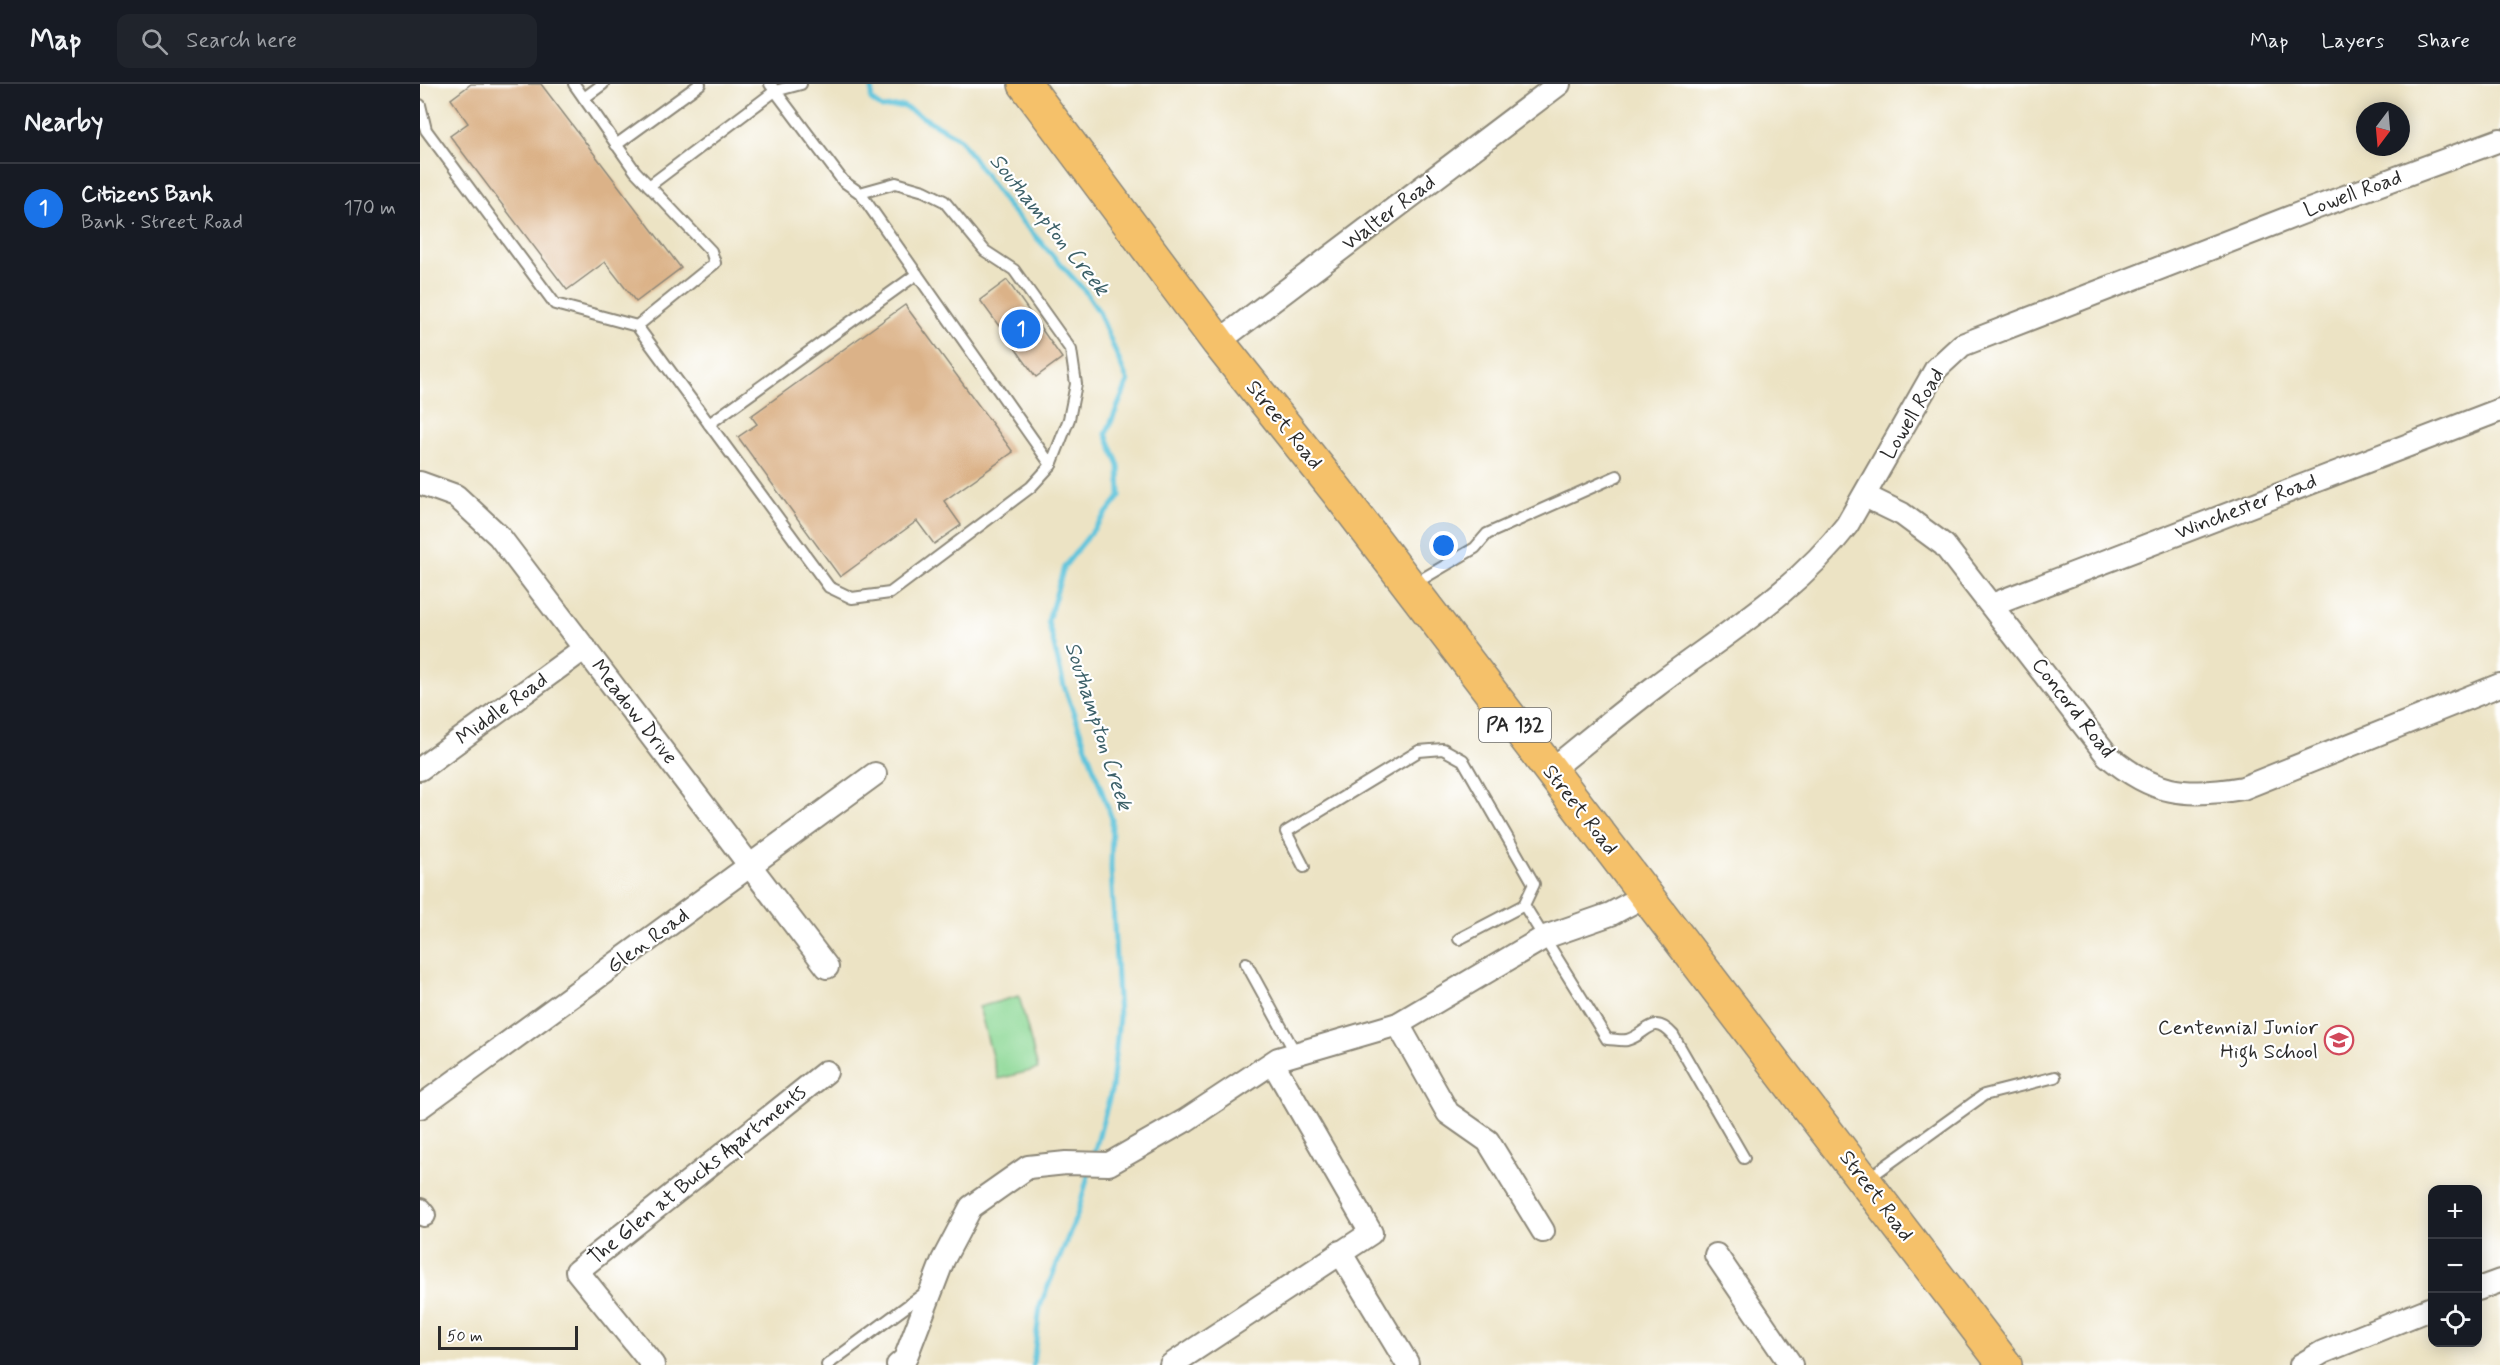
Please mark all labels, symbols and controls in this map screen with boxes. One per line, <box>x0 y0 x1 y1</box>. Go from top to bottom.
search box <box>117 14 537 68</box>
text: Map <box>30 23 81 60</box>
icon: search <box>138 25 171 58</box>
text: Search here <box>186 27 297 55</box>
text: Map <box>2250 27 2288 55</box>
text: Layers <box>2321 27 2384 55</box>
text: Share <box>2417 27 2470 55</box>
north arrow <box>2356 102 2410 156</box>
text: Nearby <box>24 106 103 140</box>
water label: Southampton Creek <box>983 148 1116 303</box>
street label: Lowell Road <box>2300 163 2406 225</box>
street label: Walter Road <box>1336 169 1442 257</box>
text: Citizens Bank <box>81 181 213 209</box>
text: 1 <box>39 195 48 222</box>
text: 170 m <box>344 195 396 222</box>
text: Bank · Street Road <box>81 209 243 236</box>
pin: 1 <box>1002 306 1040 352</box>
street label: Lowell Road <box>1875 363 1951 465</box>
street label: Street Road <box>1239 374 1329 476</box>
street label: Winchester Road <box>2171 467 2321 547</box>
your location <box>1429 531 1458 560</box>
water label: Southampton Creek <box>1058 638 1139 816</box>
street label: Concord Road <box>2025 652 2121 764</box>
street label: Meadow Drive <box>584 654 684 770</box>
street label: Middle Road <box>450 666 554 752</box>
road number: PA 132 <box>1479 708 1551 742</box>
street label: Street Road <box>1536 759 1624 861</box>
street label: Glen Road <box>601 902 695 980</box>
place label: Centennial Junior High School <box>2158 1014 2318 1068</box>
school or university icon: Centennial Junior High School <box>2323 1024 2355 1056</box>
street label: The Glen at Bucks Apartments <box>582 1078 813 1273</box>
street label: Street Road <box>1832 1145 1920 1247</box>
map controls <box>2428 1185 2482 1347</box>
button: + <box>2428 1185 2482 1239</box>
button: − <box>2428 1239 2482 1293</box>
button: locate <box>2428 1293 2482 1347</box>
scale bar <box>438 1323 578 1350</box>
text: 50 m <box>447 1326 483 1347</box>

